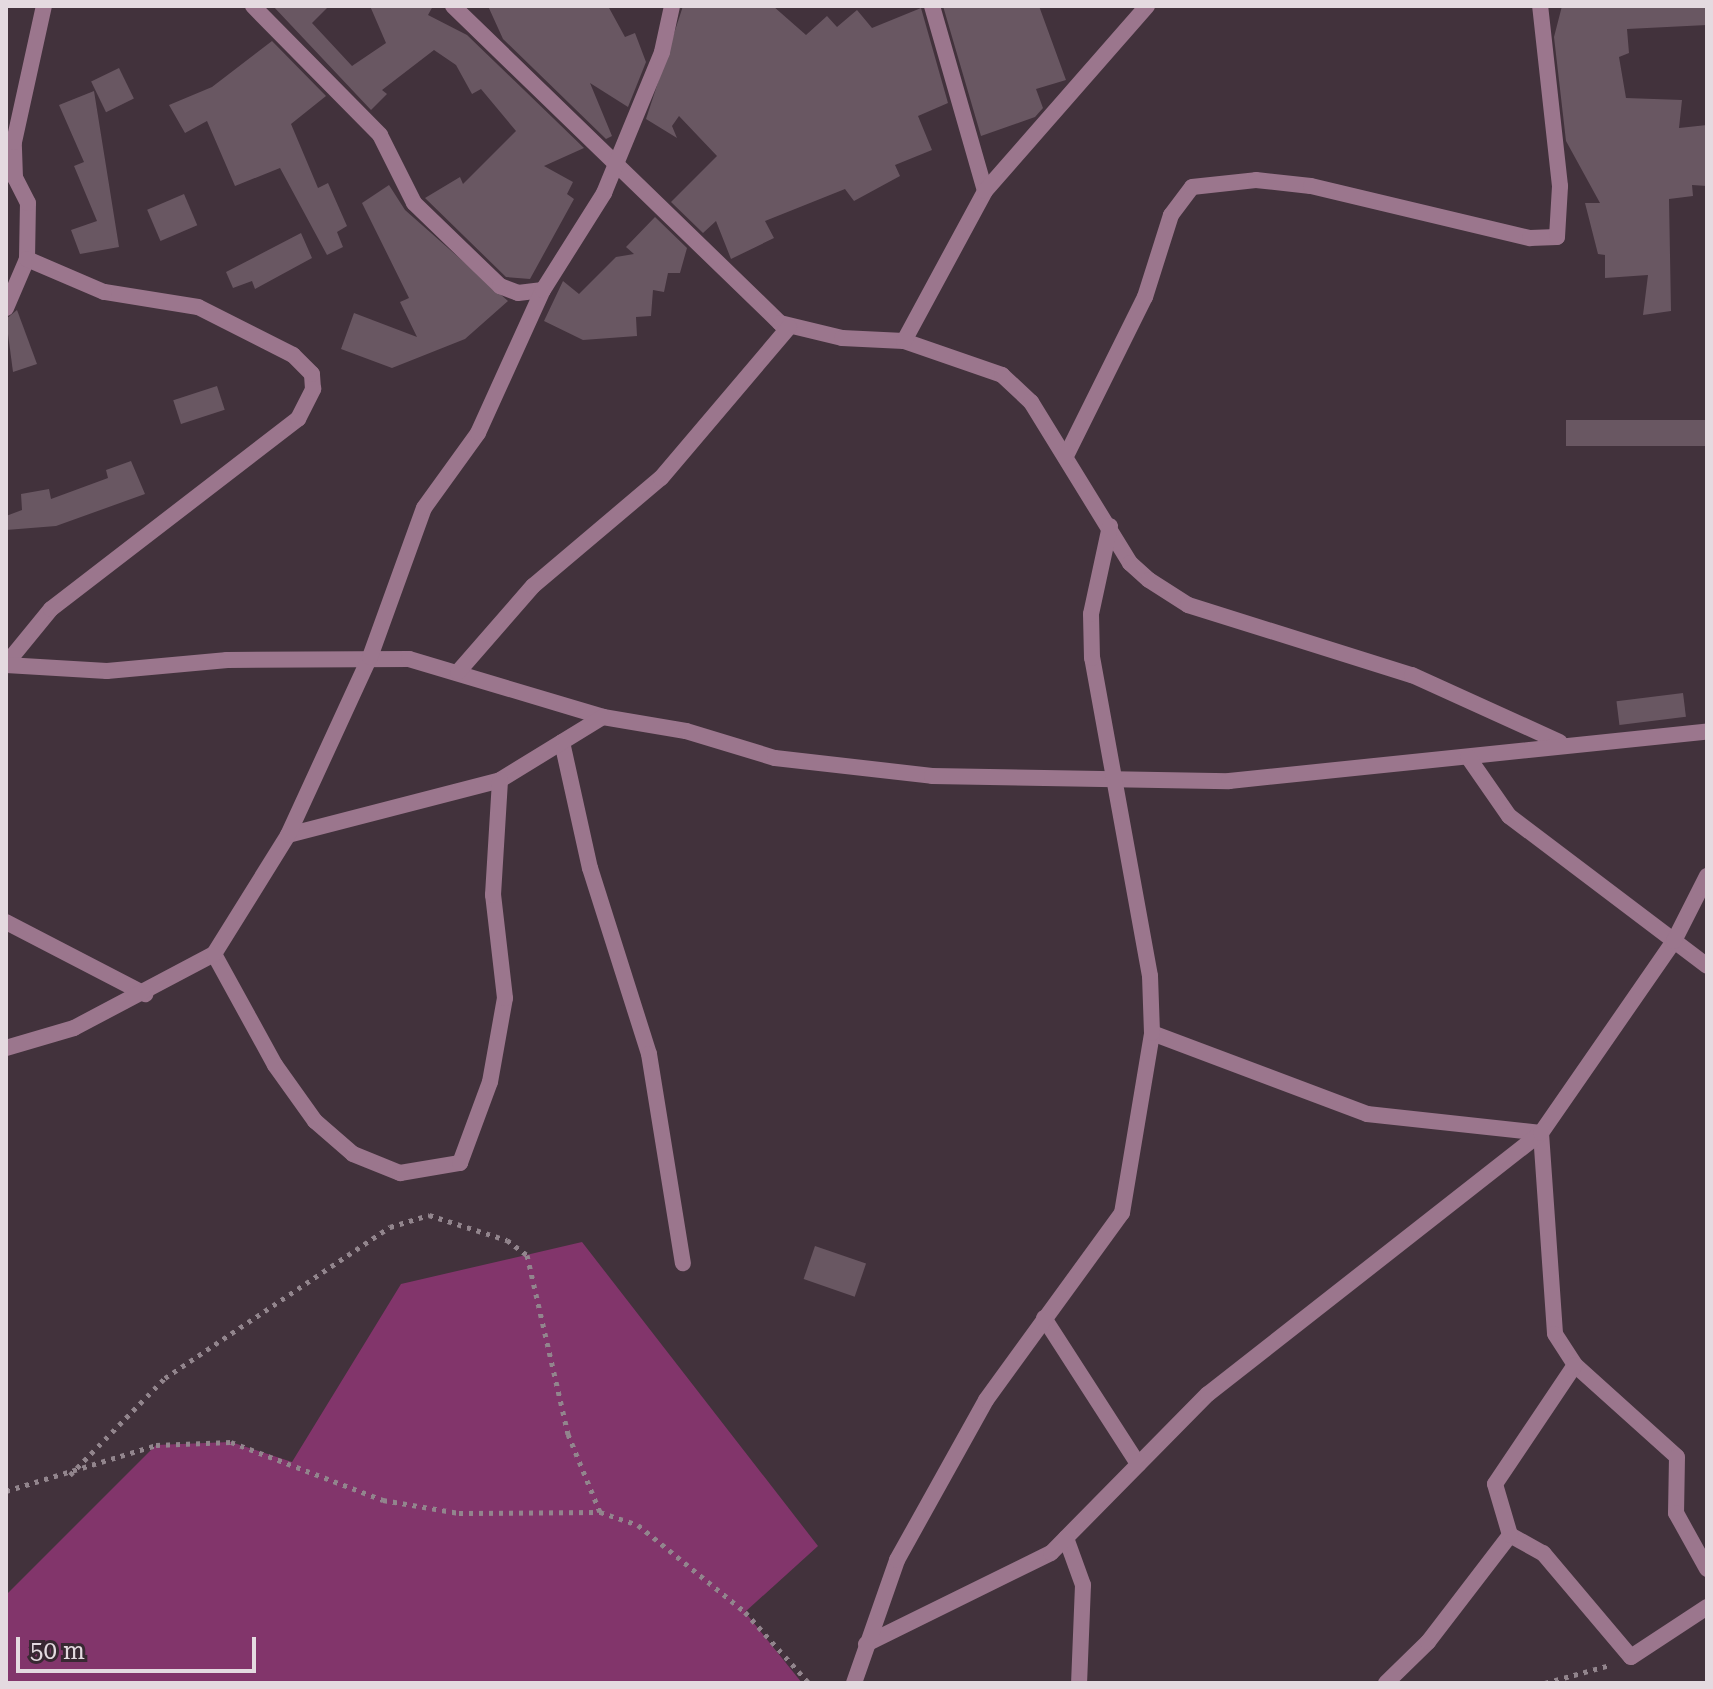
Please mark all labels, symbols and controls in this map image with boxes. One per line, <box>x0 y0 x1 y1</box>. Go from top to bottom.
scale bar <box>20 1621 260 1671</box>
text: 50 m <box>30 1637 85 1665</box>

